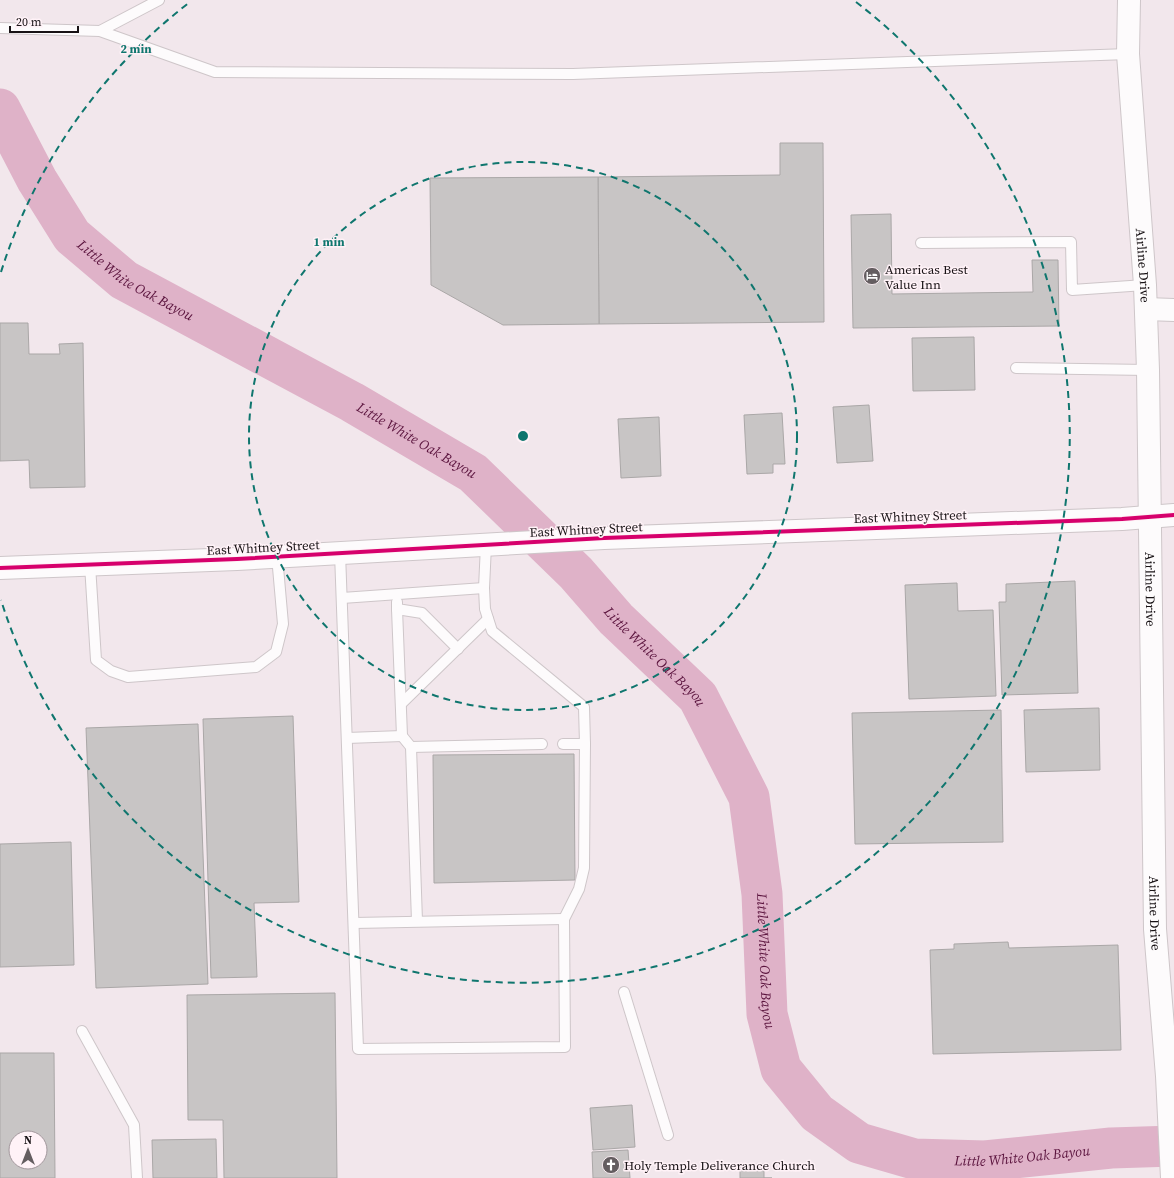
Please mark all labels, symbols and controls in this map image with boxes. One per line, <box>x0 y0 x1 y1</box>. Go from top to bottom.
scale bar <box>10 8 78 34</box>
text: 20 m <box>16 14 42 30</box>
text: 2 min <box>120 41 152 57</box>
street label: Airline Drive <box>1132 228 1154 303</box>
water label: Little White Oak Bayou <box>72 234 197 326</box>
text: 1 min <box>313 234 345 250</box>
place label: Americas Best Value Inn <box>885 261 968 293</box>
hotel icon: Americas Best Value Inn <box>862 266 882 286</box>
water label: Little White Oak Bayou <box>352 397 481 483</box>
centre of rings <box>516 429 530 443</box>
street label: East Whitney Street <box>853 506 968 527</box>
street label: East Whitney Street <box>529 518 644 541</box>
street label: East Whitney Street <box>206 536 321 559</box>
street label: Airline Drive <box>1141 552 1159 627</box>
water label: Little White Oak Bayou <box>599 601 711 710</box>
street label: Airline Drive <box>1145 876 1165 952</box>
water label: Little White Oak Bayou <box>752 892 780 1031</box>
north arrow <box>8 1130 48 1170</box>
text: N <box>24 1133 32 1148</box>
water label: Little White Oak Bayou <box>953 1140 1091 1171</box>
church icon: Holy Temple Deliverance Church <box>601 1155 621 1175</box>
place label: Holy Temple Deliverance Church <box>624 1157 815 1174</box>

